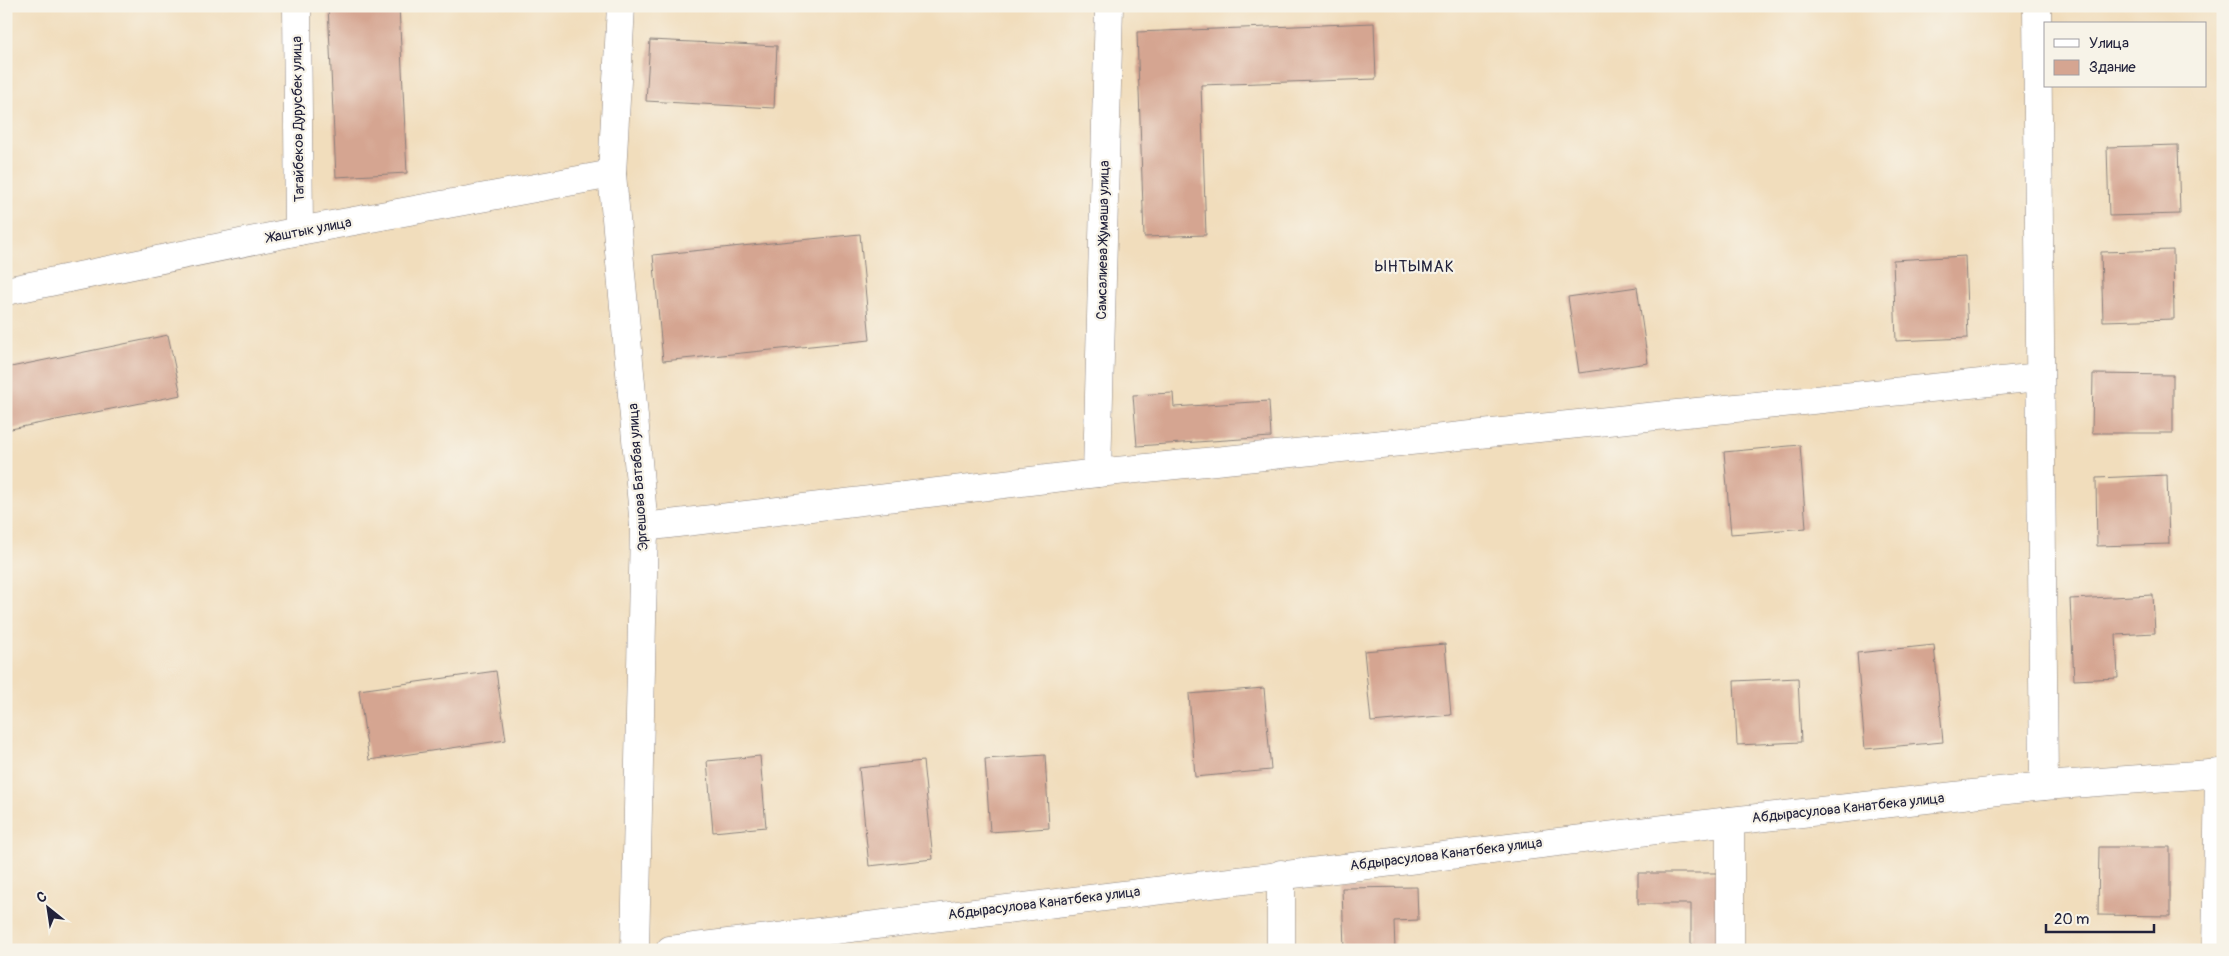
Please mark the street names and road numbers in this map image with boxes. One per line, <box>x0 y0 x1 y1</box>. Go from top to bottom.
street label: Тагайбеков Дурусбек улица <box>288 36 308 202</box>
street label: Самсалиева Жумаша улица <box>1093 160 1113 320</box>
street label: Жаштык улица <box>263 213 353 247</box>
street label: Эргешова Батабая улица <box>624 403 652 551</box>
street label: Абдырасулова Канатбека улица <box>1751 789 1945 827</box>
street label: Абдырасулова Канатбека улица <box>1349 834 1543 874</box>
street label: Абдырасулова Канатбека улица <box>947 883 1141 923</box>

